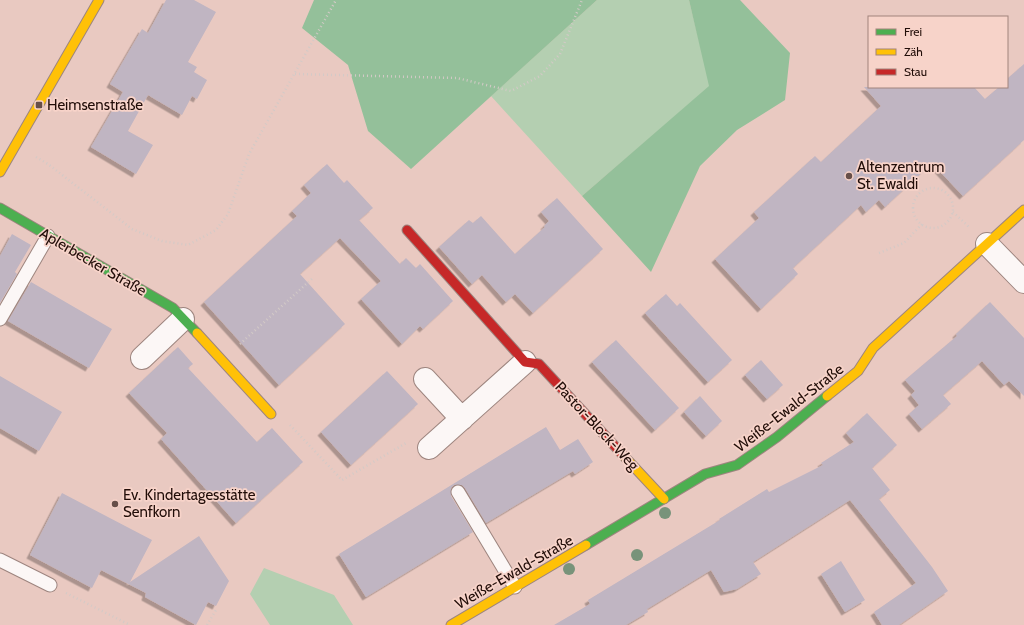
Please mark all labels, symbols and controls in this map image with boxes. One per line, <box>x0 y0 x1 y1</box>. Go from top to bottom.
legend <box>868 16 1008 88</box>
text: Frei <box>904 24 922 39</box>
text: Zäh <box>904 44 923 59</box>
text: Stau <box>904 64 927 79</box>
place label: Heimsenstraße <box>47 96 143 114</box>
marker: Heimsenstraße <box>34 100 44 110</box>
place label: Altenzentrum St. Ewaldi <box>857 158 944 193</box>
marker: Altenzentrum St. Ewaldi <box>844 171 854 181</box>
street label: Aplerbecker Straße <box>36 224 150 300</box>
street label: Weiße-Ewald-Straße <box>731 360 847 456</box>
street label: Pastor-Block-Weg <box>551 378 643 474</box>
place label: Ev. Kindertagesstätte Senfkorn <box>123 486 256 521</box>
marker: Ev. Kindertagesstätte Senfkorn <box>110 499 120 509</box>
street label: Weiße-Ewald-Straße <box>452 531 576 613</box>

